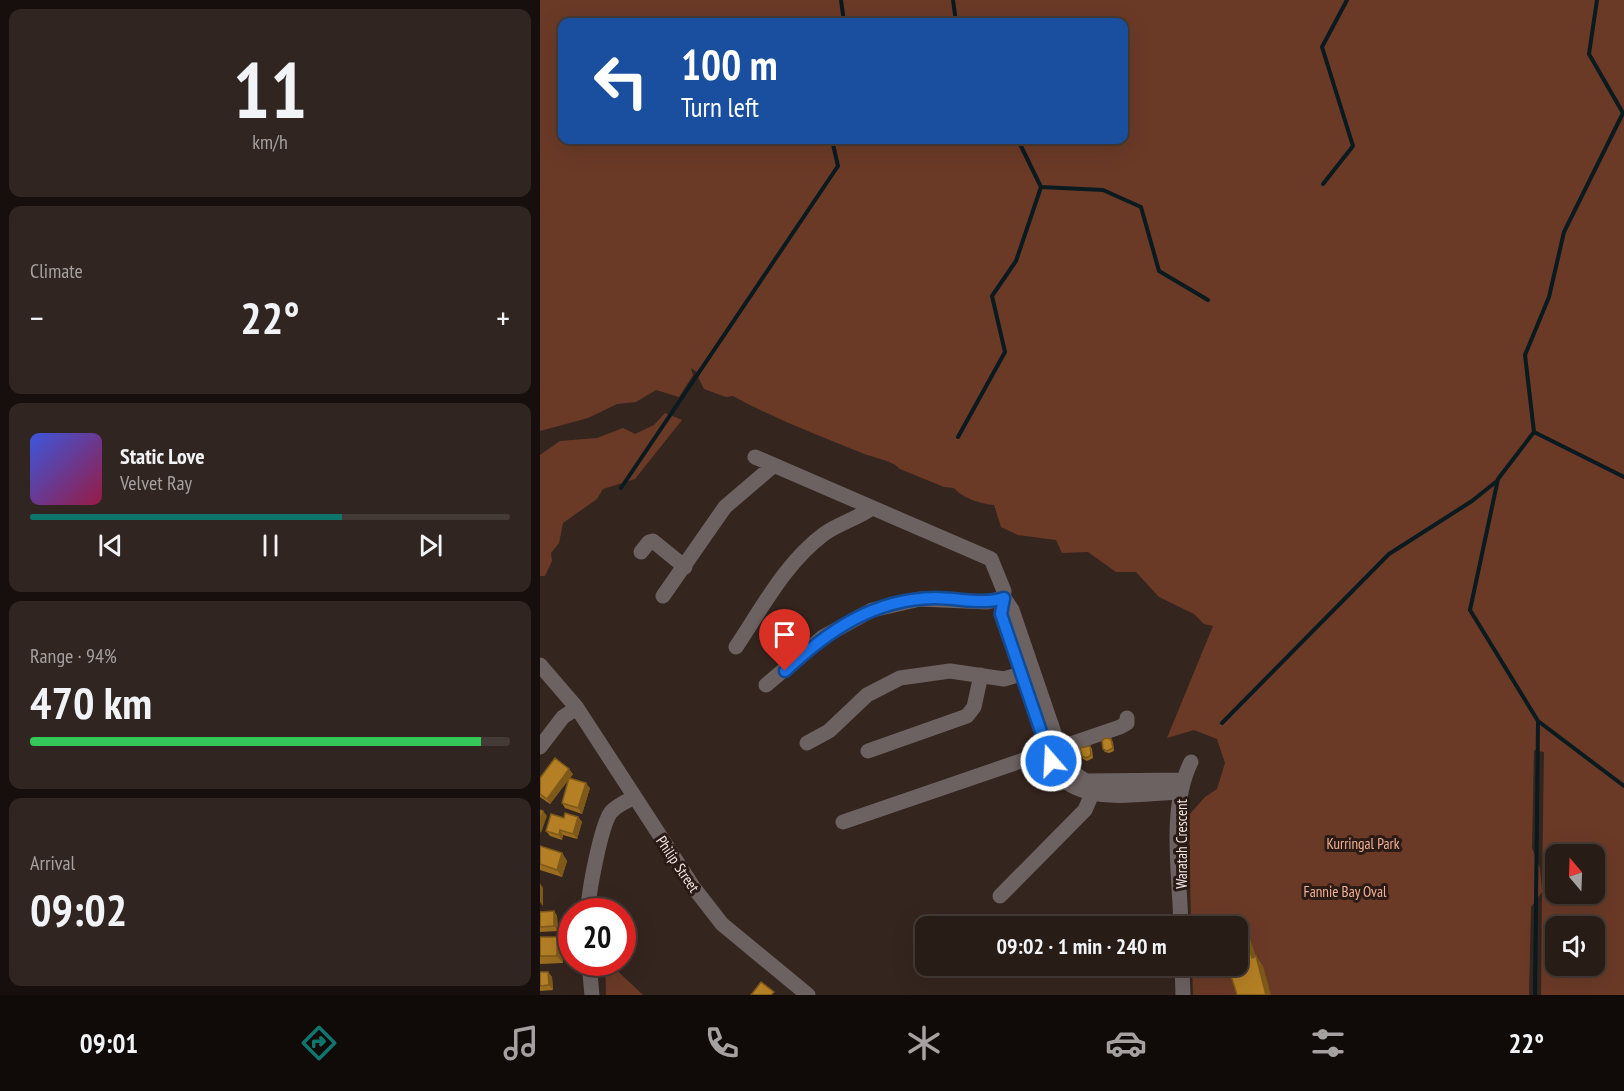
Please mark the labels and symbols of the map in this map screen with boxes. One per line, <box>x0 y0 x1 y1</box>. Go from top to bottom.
pin <box>759 609 810 671</box>
position arrow <box>1019 729 1083 793</box>
street label: Waratah Crescent <box>1172 799 1191 889</box>
street label: Philip Street <box>652 832 704 896</box>
park label: Kurringal Park <box>1326 834 1400 853</box>
north arrow <box>1545 844 1605 904</box>
park label: Fannie Bay Oval <box>1304 882 1387 901</box>
speed limit sign: 20 <box>558 898 636 976</box>

